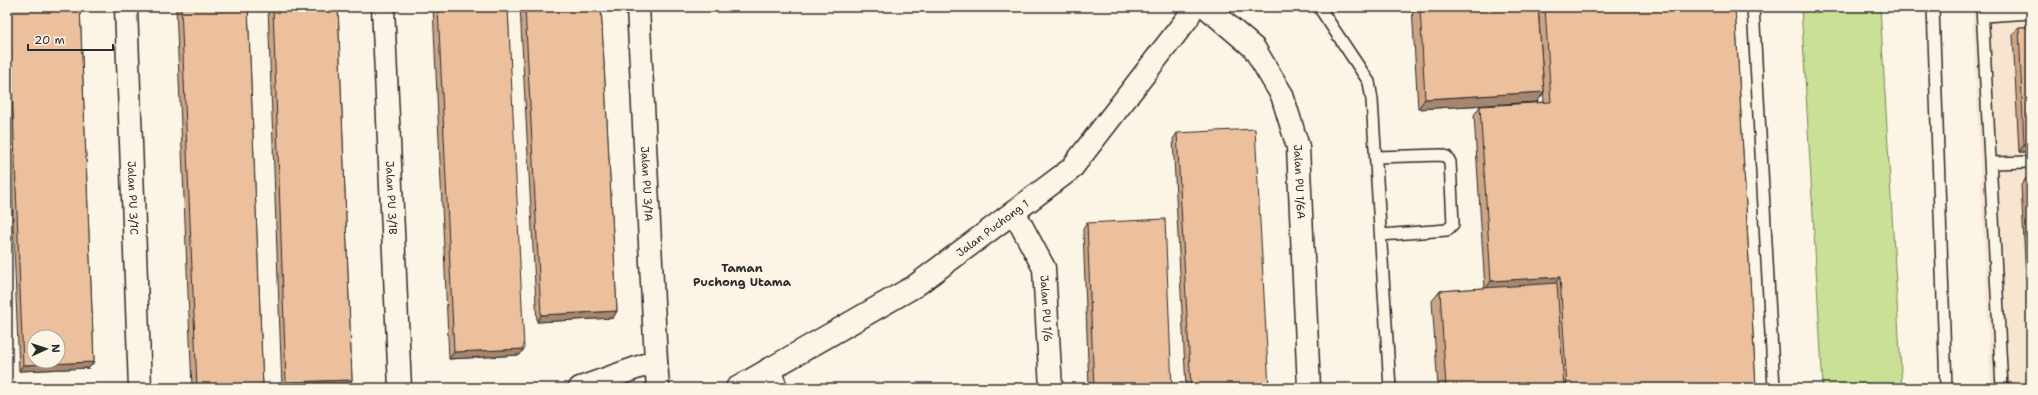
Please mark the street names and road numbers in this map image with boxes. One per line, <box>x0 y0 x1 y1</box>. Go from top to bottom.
street label: Jalan PU 1/6A <box>1290 144 1309 219</box>
street label: Jalan PU 3/1A <box>638 146 656 222</box>
street label: Jalan PU 3/1C <box>124 161 142 235</box>
street label: Jalan PU 3/1B <box>382 161 401 236</box>
street label: Jalan Puchong 1 <box>953 196 1032 260</box>
street label: Jalan PU 1/6 <box>1037 275 1056 342</box>

